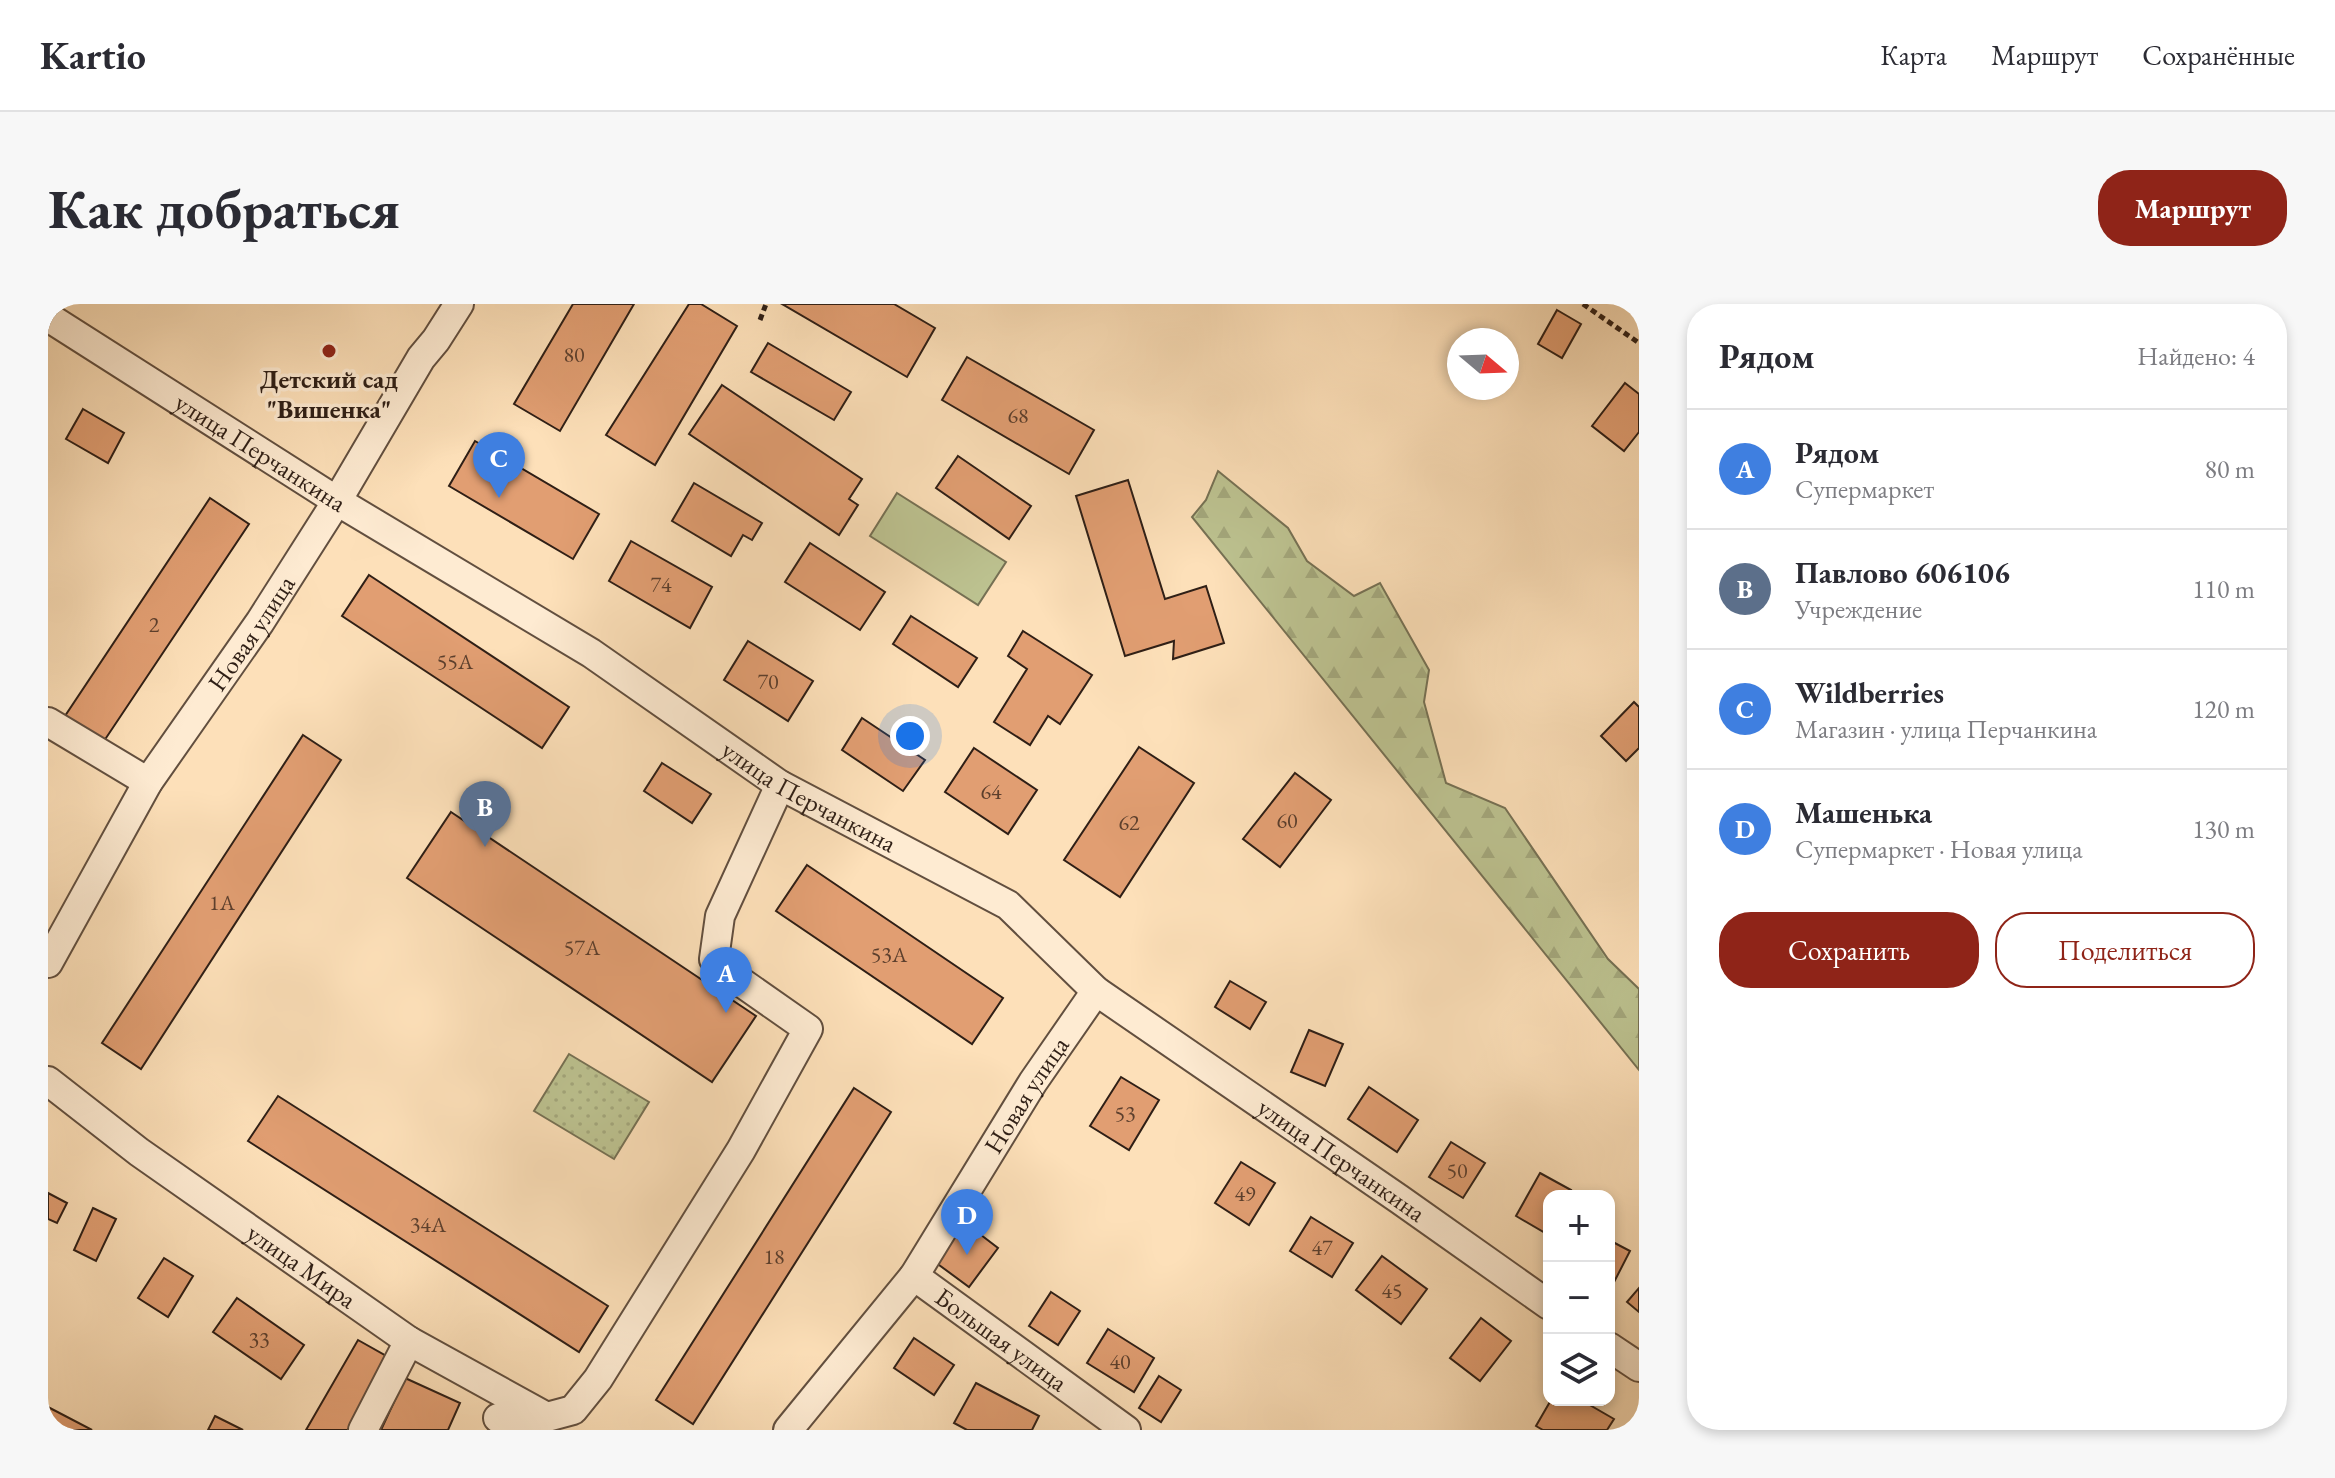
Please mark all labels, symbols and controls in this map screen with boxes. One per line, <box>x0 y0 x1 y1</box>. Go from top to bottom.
text: Kartio <box>40 31 146 80</box>
text: Карта <box>1880 37 1947 73</box>
text: Маршрут <box>1991 37 2098 73</box>
text: Сохранённые <box>2142 37 2295 73</box>
button: Маршрут <box>2098 170 2287 246</box>
text: Как добраться <box>48 172 400 245</box>
north arrow <box>1447 328 1519 400</box>
text: Рядом <box>1719 334 1814 378</box>
text: Найдено: 4 <box>2137 339 2255 373</box>
house number: 80 <box>563 340 585 369</box>
marker: Детский сад "Вишенка" <box>320 342 338 360</box>
place label: Детский сад "Вишенка" <box>260 362 398 426</box>
street label: улица Перчанкина <box>168 385 353 520</box>
house number: 68 <box>1007 401 1029 430</box>
pin: C <box>473 432 525 498</box>
text: Рядом <box>1795 433 1879 472</box>
text: A <box>1736 452 1754 486</box>
text: 80 m <box>2205 452 2255 486</box>
text: Супермаркет <box>1795 472 1934 506</box>
text: Павлово 606106 <box>1795 553 2010 592</box>
street label: Новая улица <box>200 568 303 698</box>
house number: 74 <box>650 570 672 599</box>
text: B <box>1737 572 1753 606</box>
text: 110 m <box>2192 572 2255 606</box>
text: Учреждение <box>1795 592 1922 626</box>
house number: 2 <box>149 610 160 639</box>
house number: 55А <box>437 647 474 676</box>
house number: 70 <box>757 667 779 696</box>
text: Wildberries <box>1795 673 1944 712</box>
text: C <box>1736 692 1754 726</box>
text: 120 m <box>2192 692 2255 726</box>
text: Магазин · улица Перчанкина <box>1795 712 2097 746</box>
your location <box>890 716 930 756</box>
street label: улица Перчанкина <box>715 732 903 861</box>
house number: 64 <box>980 777 1002 806</box>
pin: B <box>459 781 511 847</box>
text: Машенька <box>1795 793 1932 832</box>
house number: 60 <box>1276 806 1298 835</box>
house number: 62 <box>1118 808 1140 837</box>
text: D <box>1735 812 1755 846</box>
text: 130 m <box>2192 812 2255 846</box>
text: Супермаркет · Новая улица <box>1795 832 2083 866</box>
house number: 1А <box>209 888 236 917</box>
button: Сохранить <box>1719 912 1979 988</box>
button: Поделиться <box>1995 912 2255 988</box>
house number: 57А <box>564 933 601 962</box>
house number: 53А <box>871 940 908 969</box>
pin: A <box>700 947 752 1013</box>
street label: Новая улица <box>976 1029 1077 1160</box>
street label: улица Перчанкина <box>1251 1090 1433 1230</box>
house number: 53 <box>1114 1099 1136 1128</box>
house number: 50 <box>1446 1156 1468 1185</box>
house number: 49 <box>1234 1179 1256 1208</box>
pin: D <box>941 1189 993 1255</box>
map controls <box>1543 1190 1615 1406</box>
button: + <box>1543 1190 1615 1262</box>
house number: 34А <box>410 1210 447 1239</box>
street label: улица Мира <box>240 1216 364 1316</box>
house number: 47 <box>1311 1233 1333 1262</box>
house number: 18 <box>763 1242 785 1271</box>
button: − <box>1543 1262 1615 1334</box>
house number: 45 <box>1381 1276 1403 1305</box>
street label: Большая улица <box>928 1280 1075 1399</box>
house number: 33 <box>248 1325 270 1354</box>
button: layers <box>1543 1334 1615 1406</box>
house number: 40 <box>1109 1347 1131 1376</box>

